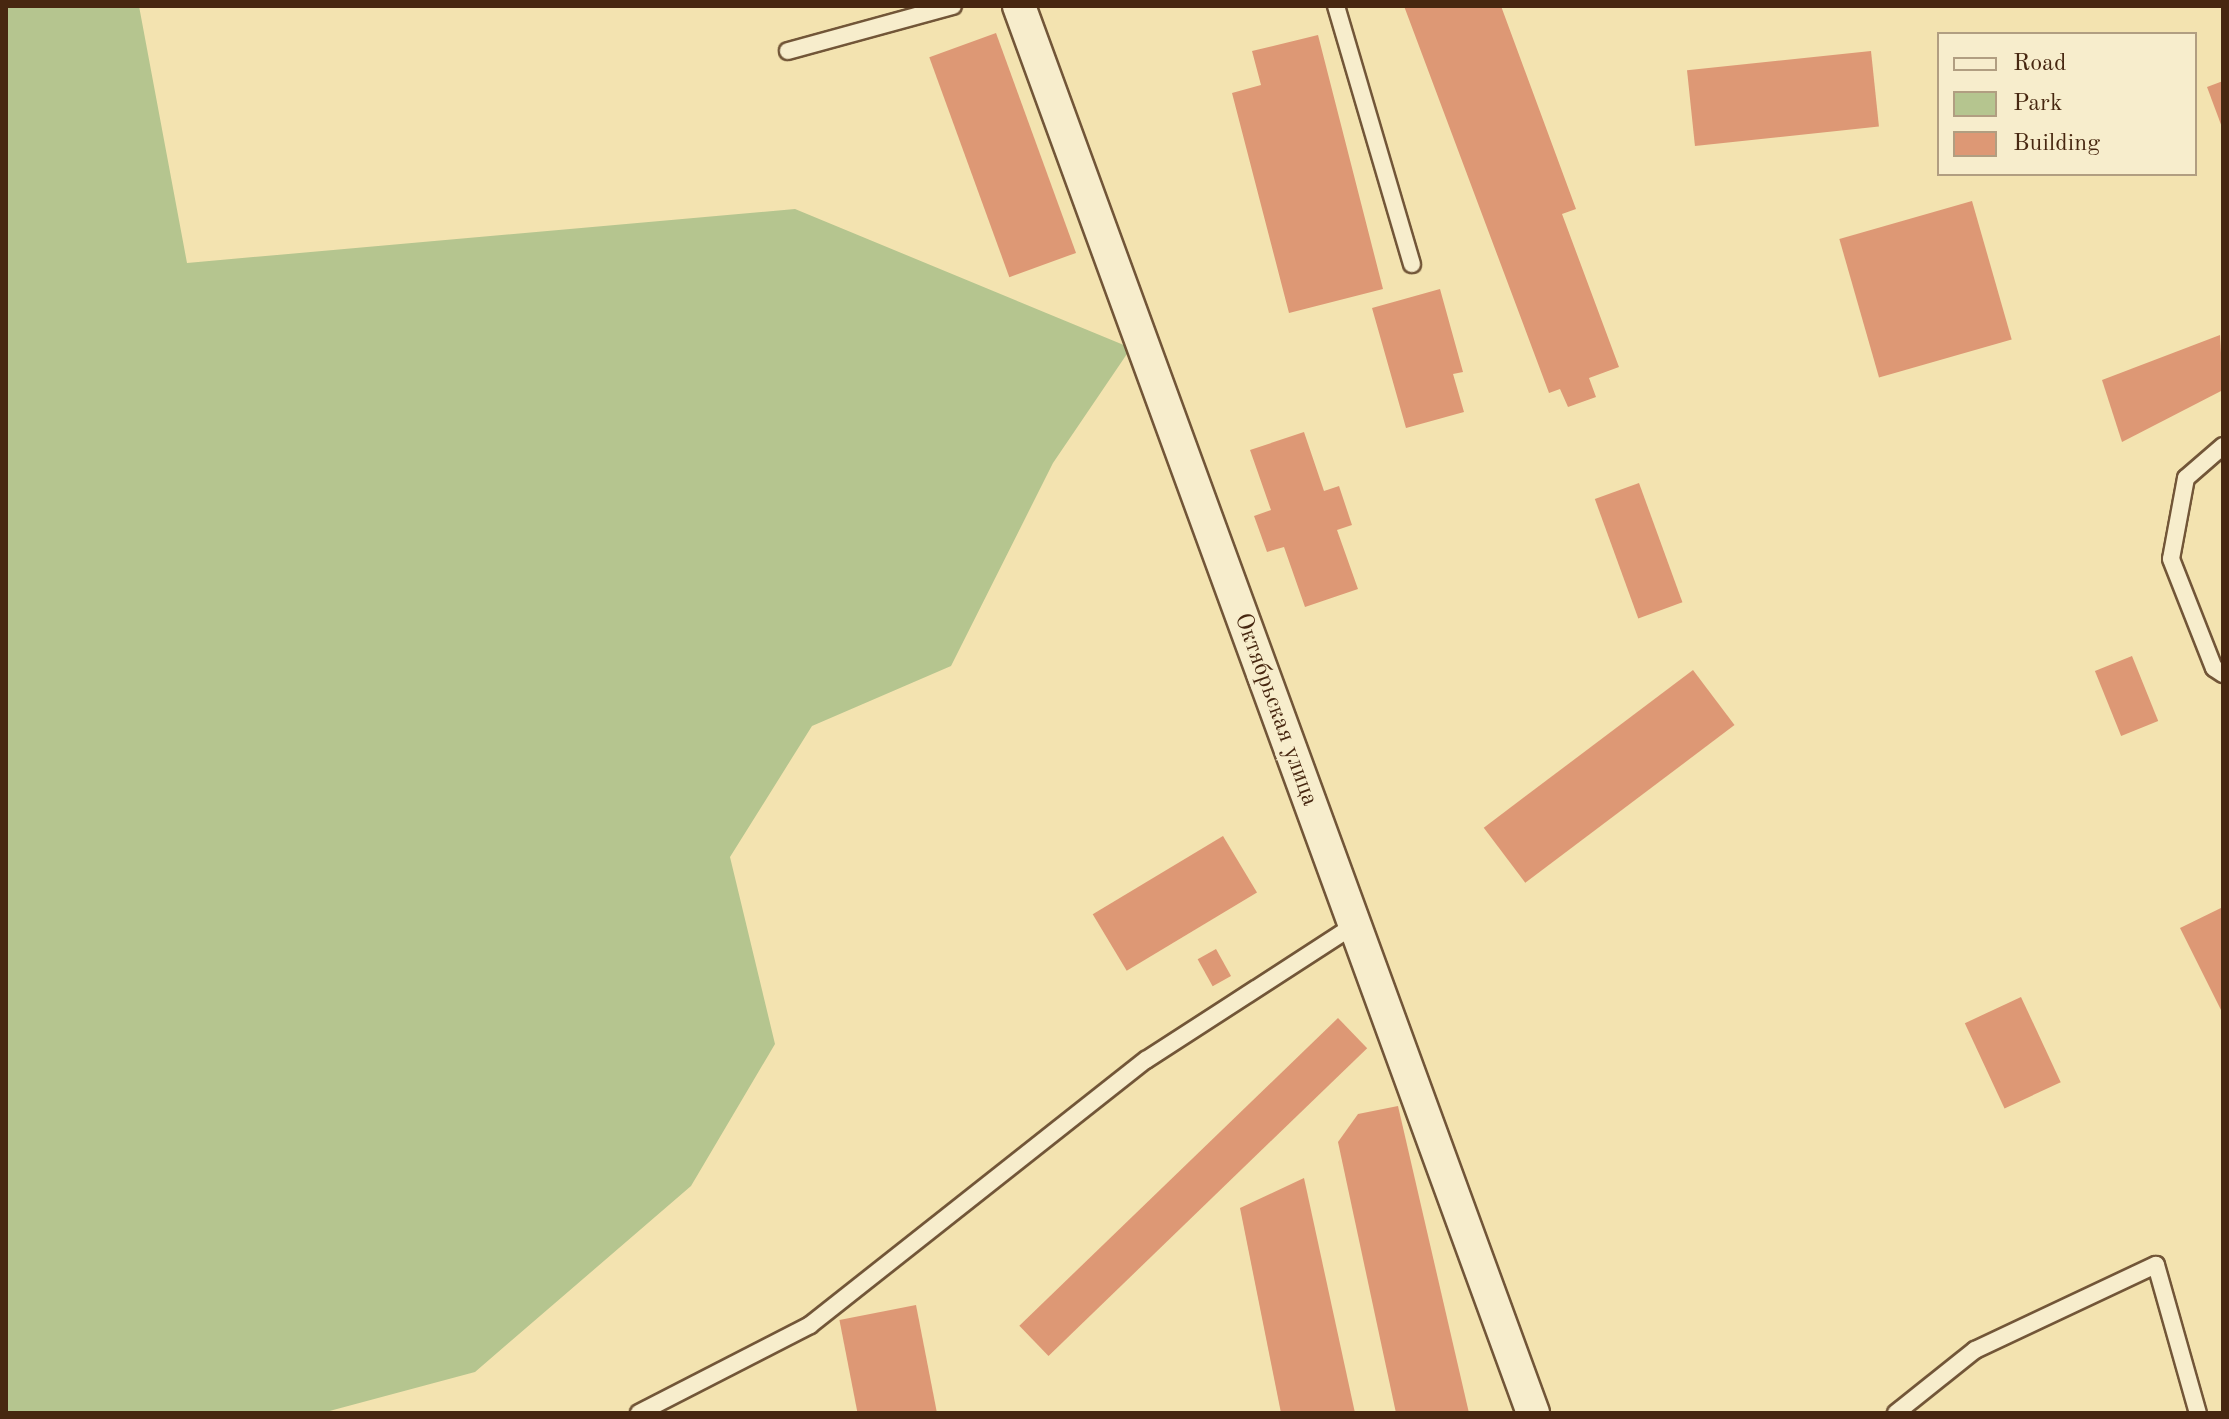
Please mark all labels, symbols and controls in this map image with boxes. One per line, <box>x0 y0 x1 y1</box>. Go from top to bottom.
legend <box>1937 32 2197 176</box>
text: Road <box>2013 52 2066 76</box>
text: Park <box>2013 92 2062 116</box>
text: Building <box>2013 132 2100 156</box>
street label: Октябрьская улица <box>1227 610 1323 810</box>

